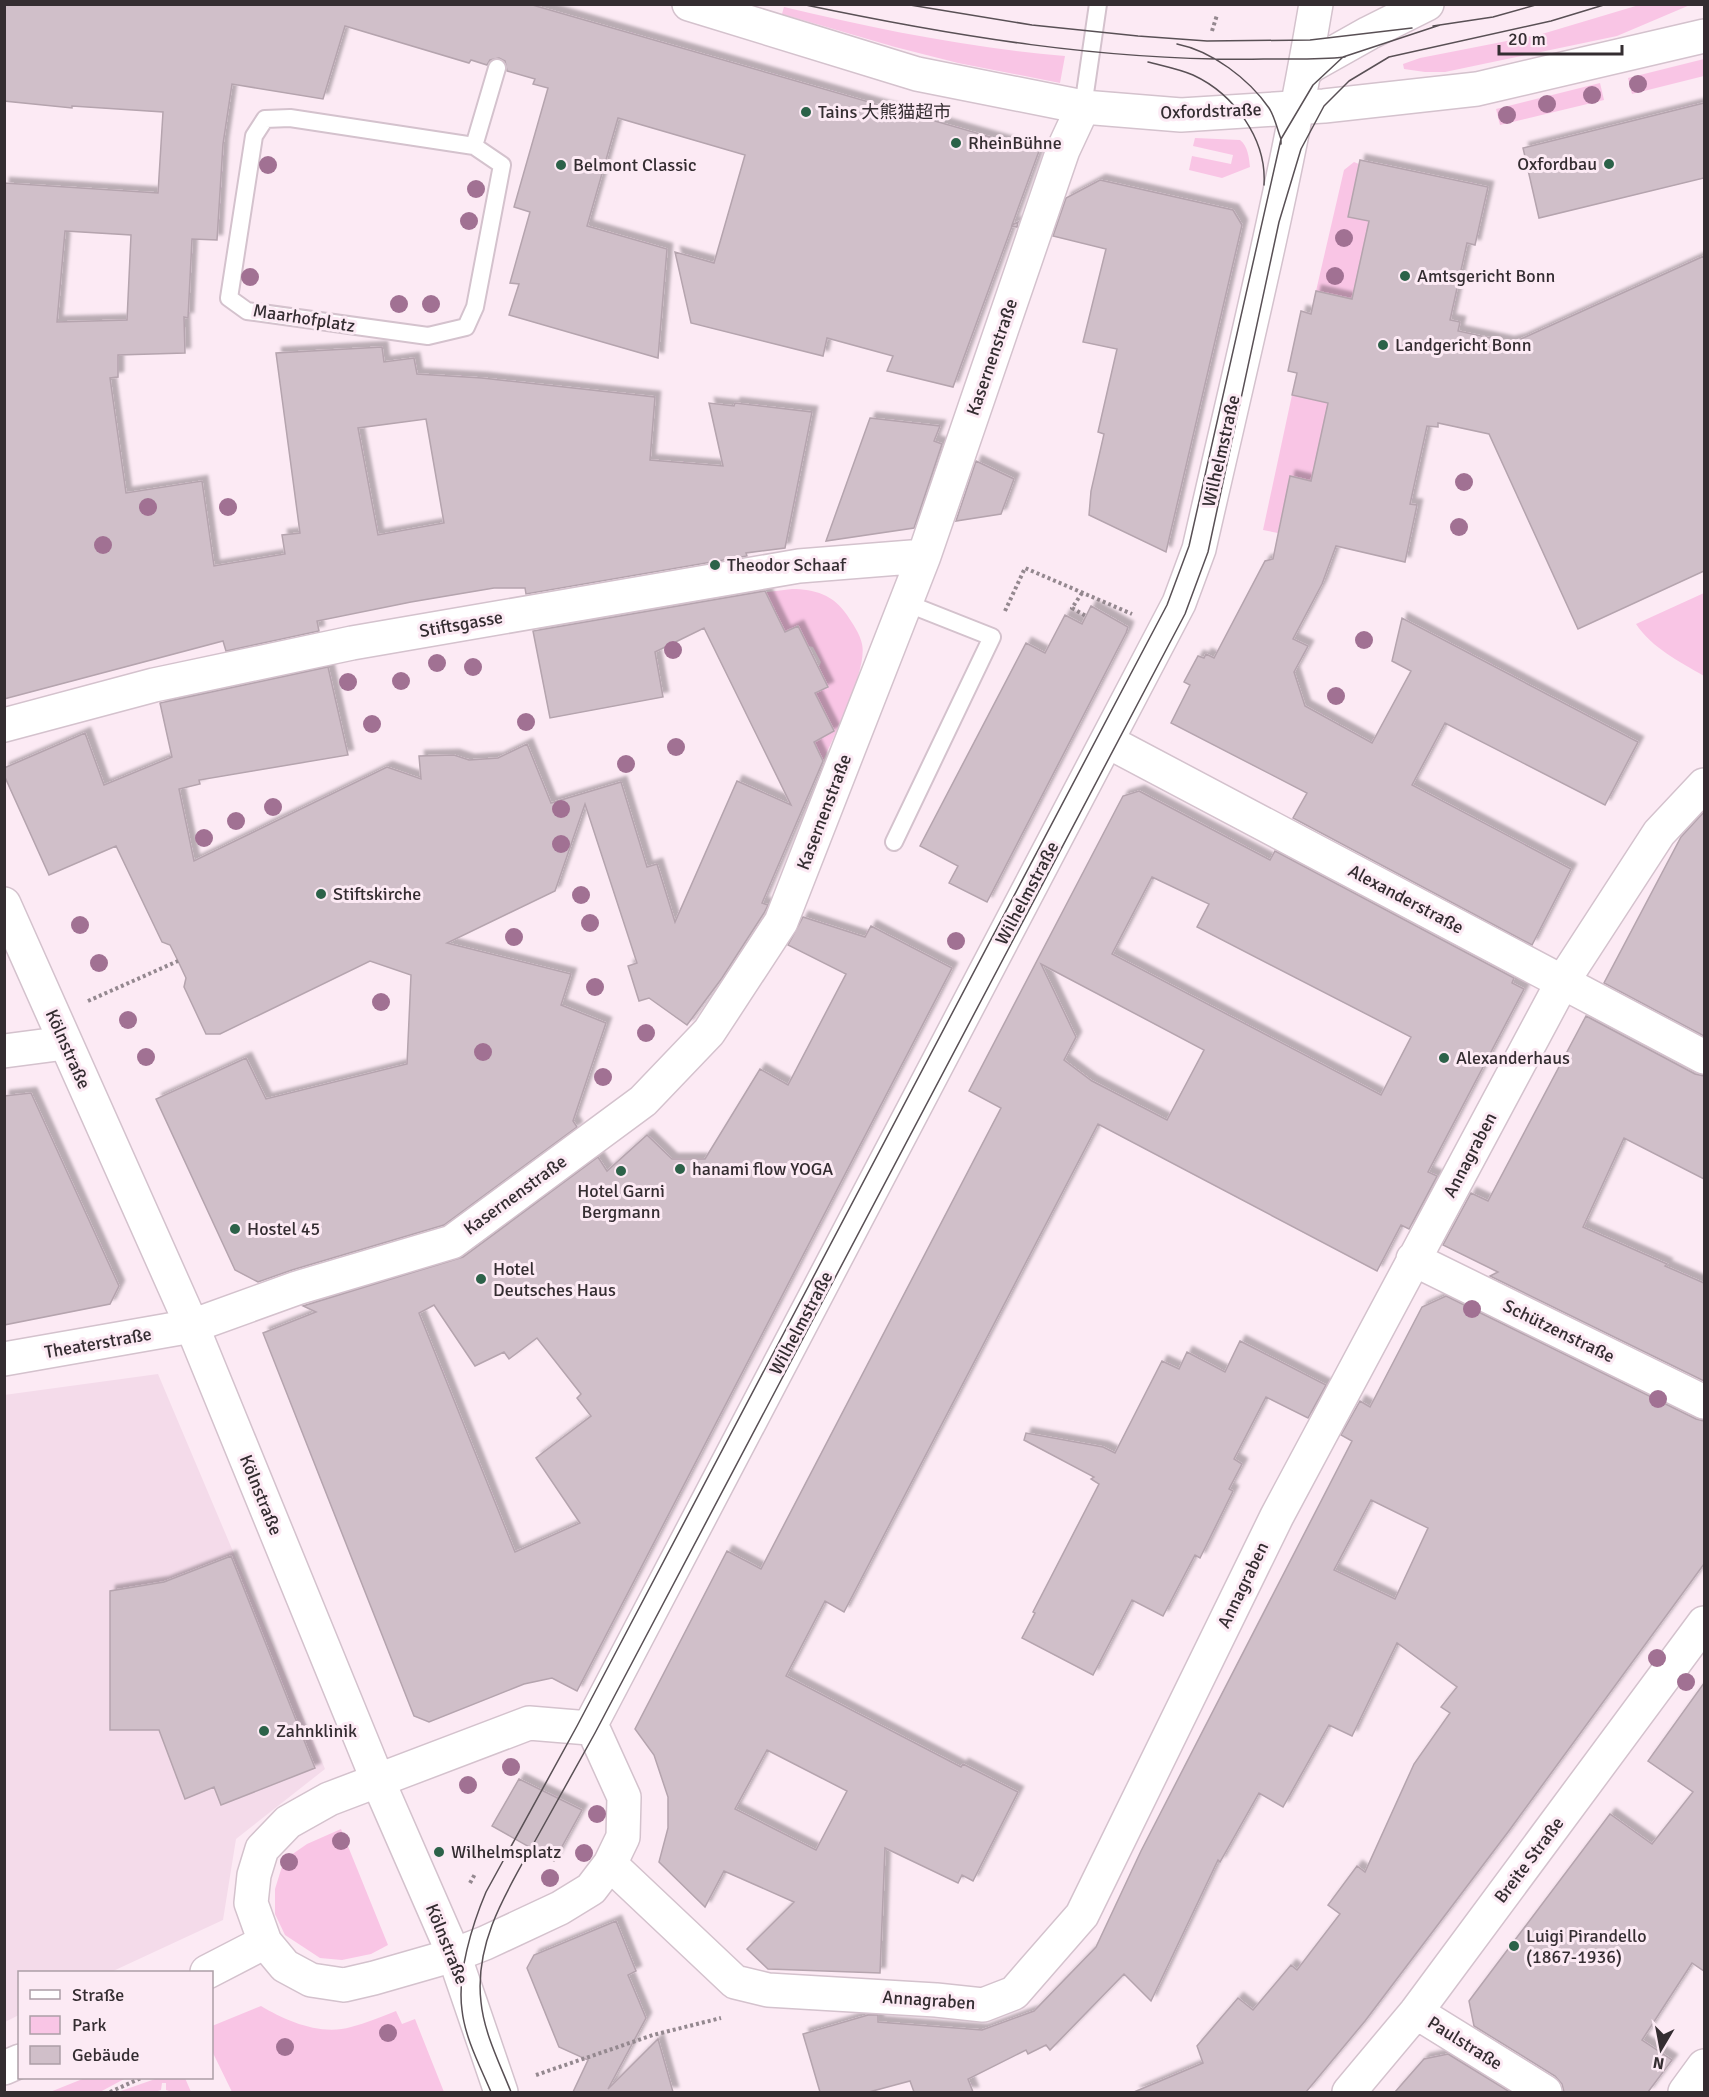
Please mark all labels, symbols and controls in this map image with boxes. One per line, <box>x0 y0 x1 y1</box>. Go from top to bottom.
scale bar <box>1499 18 1622 56</box>
text: 20 m <box>1508 28 1546 50</box>
street label: Oxfordstraße <box>1160 98 1262 124</box>
place label: Tains 大熊猫超市 <box>818 101 951 123</box>
marker: Tains 大熊猫超市 <box>799 105 813 119</box>
place label: RheinBühne <box>968 132 1062 154</box>
marker: RheinBühne <box>949 136 963 150</box>
place label: Oxfordbau <box>1517 153 1597 175</box>
place label: Belmont Classic <box>573 154 696 176</box>
marker: Oxfordbau <box>1602 157 1616 171</box>
marker: Belmont Classic <box>554 158 568 172</box>
place label: Amtsgericht Bonn <box>1417 265 1555 287</box>
marker: Amtsgericht Bonn <box>1398 269 1412 283</box>
street label: Kasernenstraße <box>962 296 1022 418</box>
street label: Maarhofplatz <box>251 299 357 337</box>
place label: Landgericht Bonn <box>1395 334 1531 356</box>
marker: Landgericht Bonn <box>1376 338 1390 352</box>
street label: Wilhelmstraße <box>1197 393 1245 509</box>
place label: Theodor Schaaf <box>727 554 847 576</box>
marker: Theodor Schaaf <box>708 558 722 572</box>
street label: Stiftsgasse <box>418 606 504 642</box>
street label: Kasernenstraße <box>792 751 856 873</box>
street label: Wilhelmstraße <box>991 838 1063 948</box>
street label: Alexanderstraße <box>1345 859 1467 939</box>
place label: Stiftskirche <box>333 883 421 905</box>
marker: Stiftskirche <box>314 887 328 901</box>
street label: Kölnstraße <box>41 1006 95 1092</box>
place label: Alexanderhaus <box>1456 1047 1570 1069</box>
marker: Alexanderhaus <box>1437 1051 1451 1065</box>
street label: Annagraben <box>1438 1109 1502 1201</box>
street label: Kasernenstraße <box>459 1150 571 1240</box>
place label: hanami flow YOGA <box>692 1158 833 1180</box>
marker: hanami flow YOGA <box>673 1162 687 1176</box>
marker: Hotel Garni Bergmann <box>614 1164 628 1178</box>
place label: Hotel Garni Bergmann <box>577 1180 665 1223</box>
place label: Hostel 45 <box>247 1218 320 1240</box>
marker: Hostel 45 <box>228 1222 242 1236</box>
place label: Hotel Deutsches Haus <box>493 1258 616 1301</box>
street label: Wilhelmstraße <box>765 1268 837 1378</box>
marker: Hotel Deutsches Haus <box>474 1272 488 1286</box>
street label: Schützenstraße <box>1500 1295 1618 1367</box>
street label: Theaterstraße <box>43 1323 153 1363</box>
street label: Kölnstraße <box>235 1451 287 1539</box>
street label: Annagraben <box>1213 1538 1273 1632</box>
place label: Zahnklinik <box>276 1720 357 1742</box>
marker: Zahnklinik <box>257 1724 271 1738</box>
street label: Breite Straße <box>1490 1813 1568 1907</box>
place label: Wilhelmsplatz <box>451 1841 561 1863</box>
marker: Wilhelmsplatz <box>432 1845 446 1859</box>
street label: Kölnstraße <box>421 1900 473 1988</box>
place label: Luigi Pirandello (1867-1936) <box>1526 1925 1647 1968</box>
marker: Luigi Pirandello (1867-1936) <box>1507 1939 1521 1953</box>
legend <box>18 1971 213 2079</box>
text: Straße <box>72 1984 124 2006</box>
street label: Annagraben <box>882 1986 976 2014</box>
street label: Paulstraße <box>1423 2011 1507 2075</box>
text: Park <box>72 2014 107 2036</box>
north arrow <box>1631 2019 1691 2079</box>
text: Gebäude <box>72 2044 140 2066</box>
text: N <box>1651 2052 1666 2074</box>

